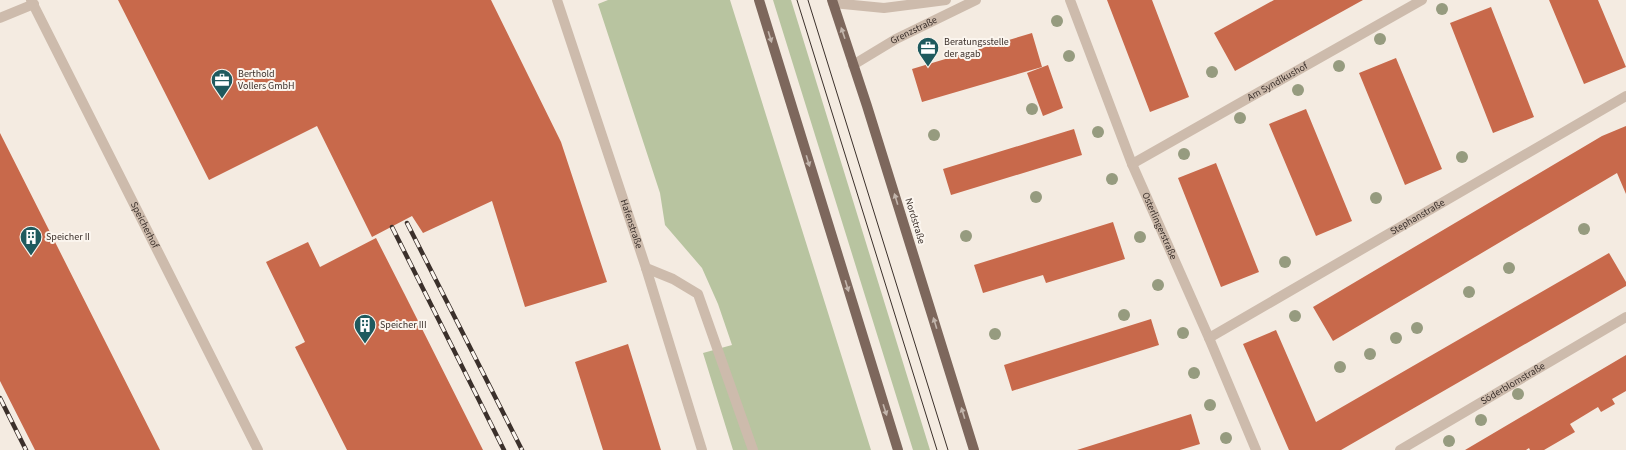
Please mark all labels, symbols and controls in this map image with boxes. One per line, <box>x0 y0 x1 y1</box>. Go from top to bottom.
street label: Grenzstraße <box>888 13 940 48</box>
one-way arrow <box>839 26 845 38</box>
one-way arrow <box>767 32 773 44</box>
office icon: Beratungsstelle der agab <box>915 35 941 68</box>
place label: Beratungsstelle der agab <box>944 35 1009 61</box>
street label: Am Syndikushof <box>1245 59 1311 105</box>
office icon: Berthold Vollers GmbH <box>209 67 235 100</box>
place label: Berthold Vollers GmbH <box>238 67 295 93</box>
one-way arrow <box>805 156 811 168</box>
street label: Osterlingerstraße <box>1138 190 1180 262</box>
one-way arrow <box>893 193 899 205</box>
street label: Nordstraße <box>901 196 929 246</box>
street label: Stephanstraße <box>1387 196 1447 238</box>
street label: Hafenstraße <box>617 197 646 251</box>
street label: Speicherhof <box>127 199 163 252</box>
building icon: Speicher II <box>18 224 44 257</box>
place label: Speicher II <box>46 230 90 244</box>
one-way arrow <box>844 280 850 292</box>
building icon: Speicher III <box>352 312 378 345</box>
one-way arrow <box>932 317 938 329</box>
place label: Speicher III <box>380 318 427 332</box>
street label: Söderblomstraße <box>1478 359 1548 408</box>
one-way arrow <box>882 404 888 416</box>
one-way arrow <box>960 406 966 418</box>

